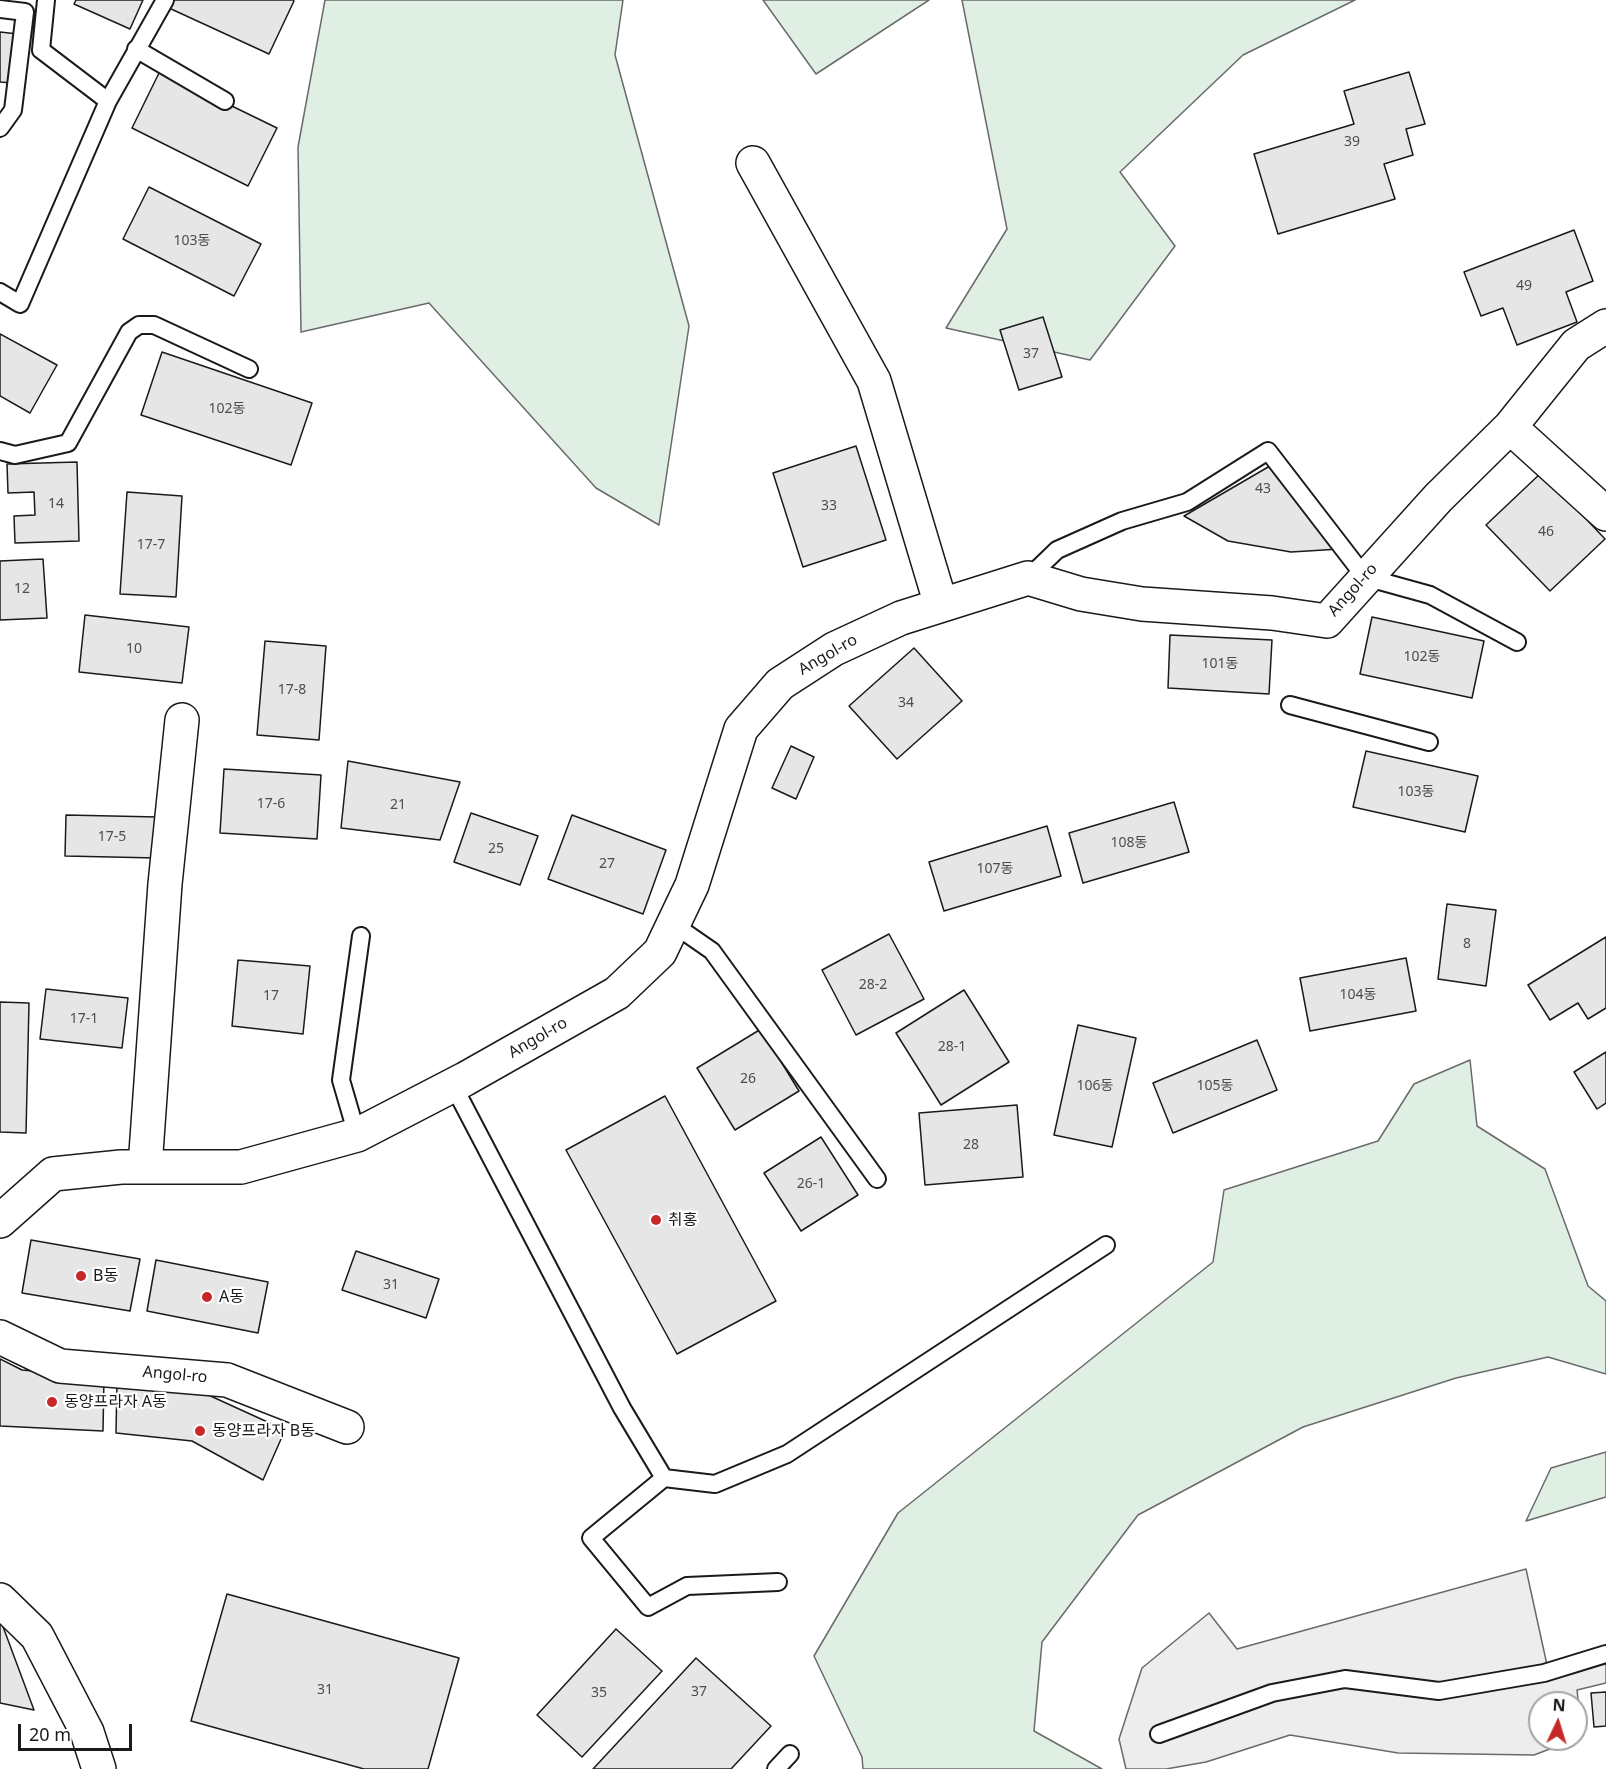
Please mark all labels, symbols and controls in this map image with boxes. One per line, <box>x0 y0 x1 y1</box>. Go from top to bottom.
house number: 39 <box>1344 134 1360 150</box>
house number: 103동 <box>174 233 210 249</box>
house number: 49 <box>1516 278 1532 294</box>
house number: 37 <box>1023 346 1039 362</box>
house number: 102동 <box>209 401 245 417</box>
house number: 43 <box>1255 481 1271 497</box>
house number: 14 <box>48 496 64 512</box>
house number: 33 <box>821 498 837 514</box>
house number: 46 <box>1538 524 1554 540</box>
house number: 17-7 <box>137 537 165 553</box>
street label: Angol-ro <box>1324 559 1382 621</box>
house number: 12 <box>14 581 30 597</box>
street label: Angol-ro <box>795 630 861 680</box>
house number: 10 <box>126 641 142 657</box>
house number: 102동 <box>1404 649 1440 665</box>
house number: 101동 <box>1202 656 1238 672</box>
house number: 17-8 <box>278 682 306 698</box>
house number: 34 <box>898 695 914 711</box>
house number: 103동 <box>1398 784 1434 800</box>
house number: 17-6 <box>257 796 285 812</box>
house number: 21 <box>390 797 406 813</box>
house number: 17-5 <box>98 829 126 845</box>
house number: 108동 <box>1111 835 1147 851</box>
house number: 25 <box>488 841 504 857</box>
house number: 27 <box>599 856 615 872</box>
house number: 107동 <box>977 861 1013 877</box>
house number: 8 <box>1463 936 1471 952</box>
house number: 28-2 <box>859 977 887 993</box>
house number: 104동 <box>1340 987 1376 1003</box>
house number: 17 <box>263 988 279 1004</box>
house number: 17-1 <box>70 1011 98 1027</box>
street label: Angol-ro <box>505 1013 571 1063</box>
house number: 28-1 <box>938 1039 966 1055</box>
house number: 26 <box>740 1071 756 1087</box>
house number: 106동 <box>1077 1078 1113 1094</box>
house number: 105동 <box>1197 1078 1233 1094</box>
house number: 28 <box>963 1137 979 1153</box>
house number: 26-1 <box>797 1176 825 1192</box>
place label: 취홍 <box>668 1210 697 1230</box>
marker: 취홍 <box>649 1213 663 1227</box>
place label: B동 <box>93 1266 118 1286</box>
marker: B동 <box>74 1269 88 1283</box>
house number: 31 <box>383 1277 399 1293</box>
place label: A동 <box>219 1287 244 1307</box>
marker: A동 <box>200 1290 214 1304</box>
street label: Angol-ro <box>142 1363 208 1387</box>
place label: 동양프라자 A동 <box>64 1392 167 1412</box>
marker: 동양프라자 A동 <box>45 1395 59 1409</box>
place label: 동양프라자 B동 <box>212 1421 315 1441</box>
marker: 동양프라자 B동 <box>193 1424 207 1438</box>
house number: 31 <box>317 1682 333 1698</box>
house number: 37 <box>691 1684 707 1700</box>
house number: 35 <box>591 1685 607 1701</box>
north arrow <box>1528 1691 1588 1751</box>
text: N <box>1552 1694 1566 1716</box>
scale bar <box>21 1712 135 1750</box>
text: 20 m <box>29 1722 71 1746</box>

